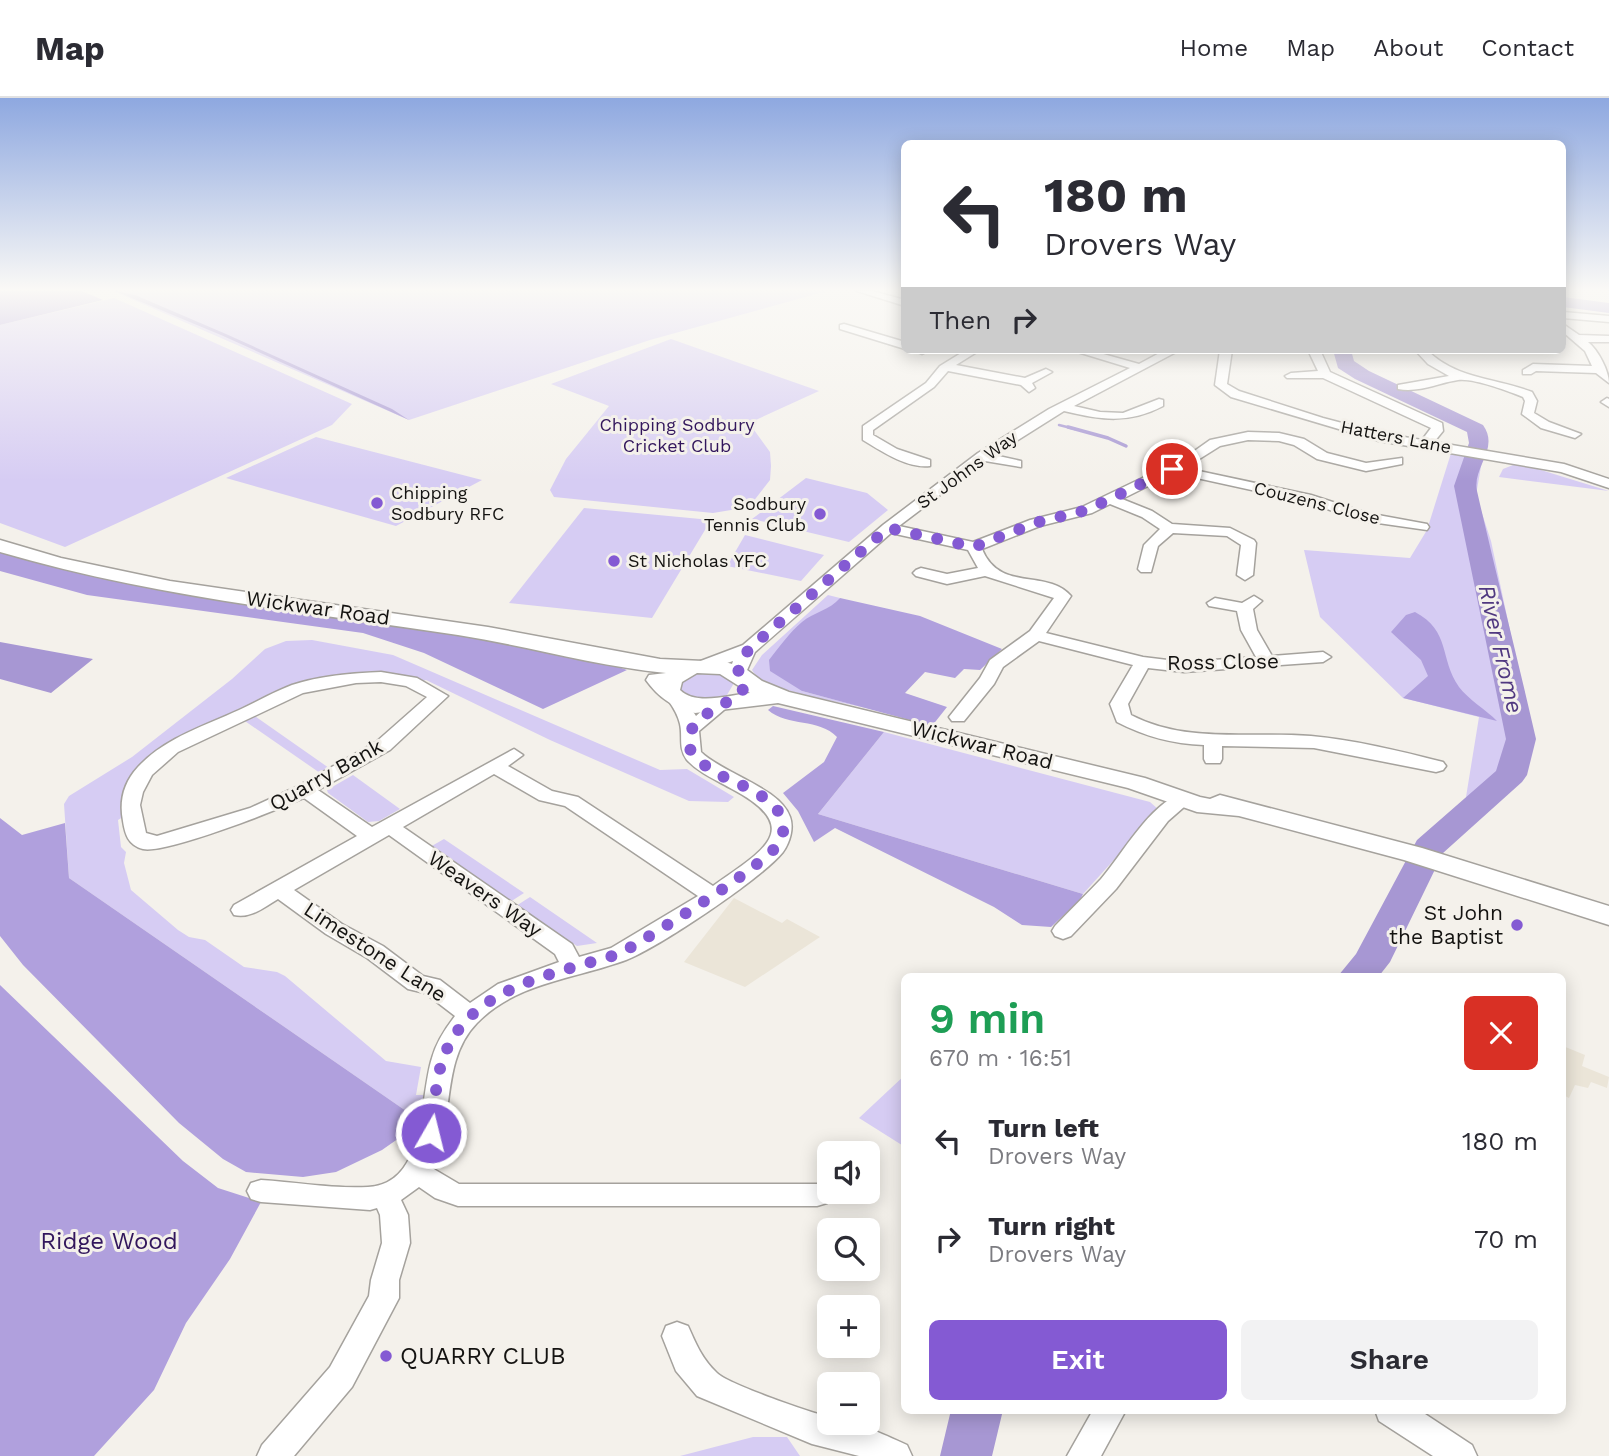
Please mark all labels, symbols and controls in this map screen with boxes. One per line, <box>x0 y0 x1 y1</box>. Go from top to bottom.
text: Map <box>35 29 105 68</box>
text: Home <box>1180 34 1248 62</box>
text: Map <box>1286 34 1335 62</box>
text: About <box>1373 34 1443 62</box>
text: Contact <box>1481 34 1574 62</box>
text: 180 m <box>1044 166 1188 224</box>
icon: left <box>929 168 1020 259</box>
text: Drovers Way <box>1044 225 1236 263</box>
icon: right <box>1005 301 1043 339</box>
text: Then <box>929 305 991 335</box>
park label: Chipping Sodbury Cricket Club <box>599 414 755 456</box>
street label: Hatters Lane <box>1339 415 1453 458</box>
street label: St Johns Way <box>913 426 1021 513</box>
pin <box>1142 439 1202 499</box>
icon: arrive <box>1153 450 1191 488</box>
street label: Couzens Close <box>1252 477 1382 528</box>
place label: Chipping Sodbury RFC <box>391 482 504 524</box>
place label: Sodbury Tennis Club <box>704 493 807 535</box>
marker: Chipping Sodbury RFC <box>369 495 385 511</box>
marker: Sodbury Tennis Club <box>812 506 828 522</box>
place label: St Nicholas YFC <box>628 550 767 571</box>
marker: St Nicholas YFC <box>606 553 622 569</box>
water label: River Frome <box>1473 582 1528 716</box>
street label: Wickwar Road <box>244 585 392 630</box>
street label: Ross Close <box>1167 648 1279 675</box>
street label: Wickwar Road <box>909 715 1056 774</box>
street label: Quarry Bank <box>265 733 387 816</box>
street label: Weavers Way <box>423 845 547 942</box>
street label: Limestone Lane <box>299 896 451 1007</box>
place label: St John the Baptist <box>1389 900 1503 949</box>
marker: St John the Baptist <box>1509 917 1525 933</box>
text: 9 min <box>929 994 1045 1043</box>
button: close <box>1464 996 1538 1070</box>
text: 670 m · 16:51 <box>929 1045 1072 1072</box>
position arrow <box>394 1096 468 1170</box>
text: Turn left <box>988 1113 1099 1143</box>
icon: left <box>929 1122 967 1160</box>
text: 180 m <box>1462 1126 1538 1156</box>
map controls <box>817 1141 880 1435</box>
button: sound <box>817 1141 880 1204</box>
text: Drovers Way <box>988 1143 1126 1170</box>
text: Turn right <box>988 1211 1115 1241</box>
button: search <box>817 1218 880 1281</box>
icon: right <box>929 1220 967 1258</box>
text: 70 m <box>1474 1224 1538 1254</box>
park label: Ridge Wood <box>40 1227 178 1255</box>
text: Drovers Way <box>988 1241 1126 1268</box>
button: + <box>817 1295 880 1358</box>
button: Exit <box>929 1320 1227 1400</box>
button: Share <box>1241 1320 1538 1400</box>
place label: QUARRY CLUB <box>400 1342 566 1370</box>
marker: QUARRY CLUB <box>378 1348 394 1364</box>
button: − <box>817 1372 880 1435</box>

